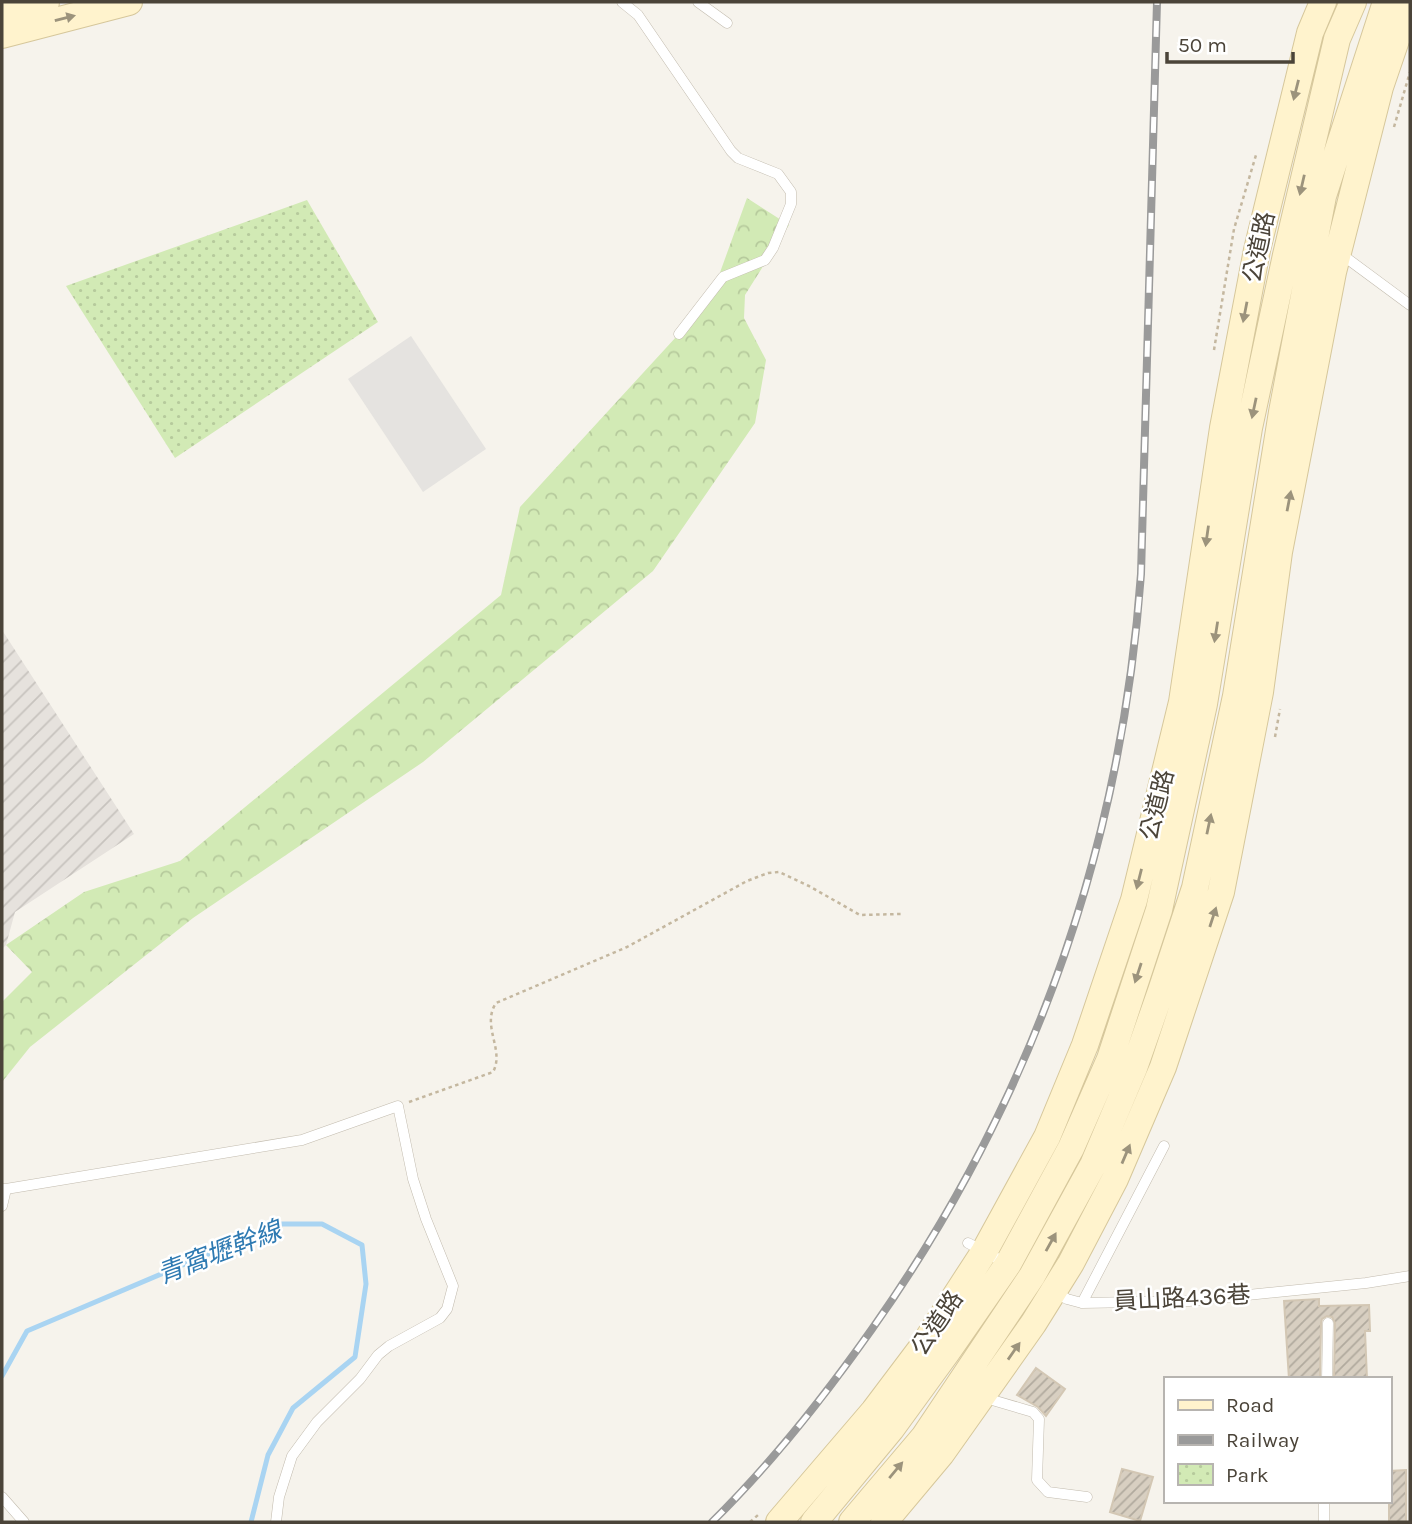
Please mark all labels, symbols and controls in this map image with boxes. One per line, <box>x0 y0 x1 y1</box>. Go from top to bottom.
one-way arrow <box>54 12 76 23</box>
scale bar <box>1167 21 1293 65</box>
text: 50 m <box>1178 33 1227 57</box>
one-way arrow <box>1290 79 1301 101</box>
one-way arrow <box>1297 174 1308 196</box>
street label: 公道路 <box>1238 209 1280 285</box>
one-way arrow <box>1240 301 1251 323</box>
one-way arrow <box>1248 397 1259 419</box>
one-way arrow <box>1284 490 1295 512</box>
one-way arrow <box>1201 525 1212 547</box>
one-way arrow <box>1210 621 1221 643</box>
street label: 公道路 <box>1135 767 1179 843</box>
one-way arrow <box>1203 813 1214 835</box>
one-way arrow <box>1133 868 1144 890</box>
one-way arrow <box>1208 907 1219 928</box>
one-way arrow <box>1132 962 1143 983</box>
one-way arrow <box>1121 1143 1132 1164</box>
water label: 青窩壢幹線 <box>153 1214 288 1290</box>
one-way arrow <box>1045 1232 1057 1251</box>
street label: 員山路436巷 <box>1113 1280 1251 1316</box>
street label: 公道路 <box>905 1285 969 1361</box>
one-way arrow <box>1007 1342 1021 1360</box>
legend <box>1164 1377 1391 1503</box>
text: Road <box>1226 1393 1274 1417</box>
text: Railway <box>1226 1428 1299 1452</box>
one-way arrow <box>888 1461 904 1479</box>
text: Park <box>1226 1463 1269 1487</box>

